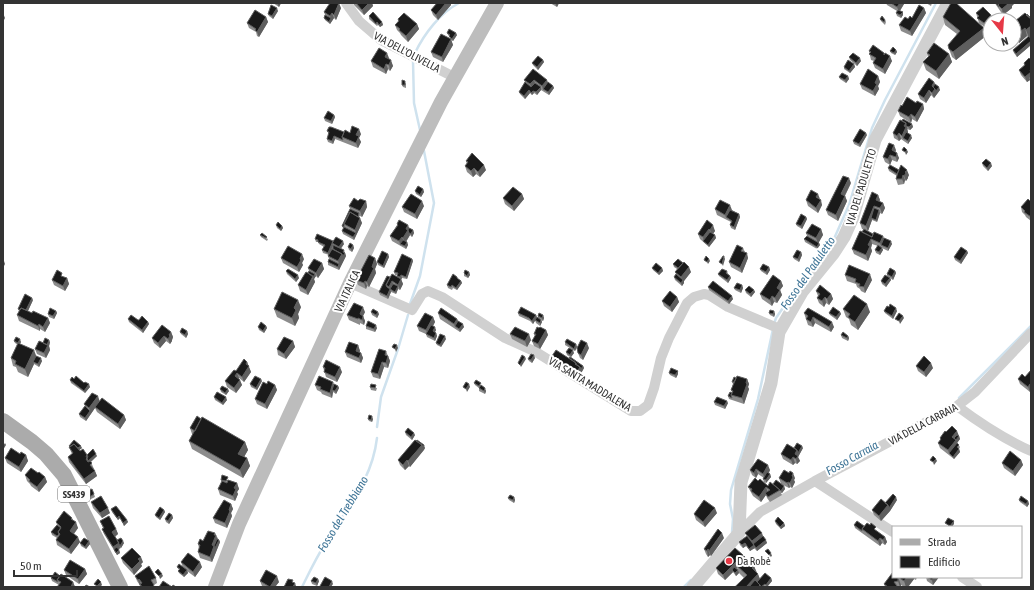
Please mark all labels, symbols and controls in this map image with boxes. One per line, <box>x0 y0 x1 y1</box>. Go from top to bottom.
north arrow <box>982 12 1022 52</box>
street label: VIA DELL'OLIVELLA <box>372 30 443 75</box>
text: N <box>1000 35 1010 48</box>
street label: VIA DEL PADULETTO <box>844 147 878 227</box>
water label: Fosso del Paduletto <box>778 234 839 312</box>
street label: VIA ITALICA <box>332 267 362 314</box>
street label: VIA SANTA MADDALENA <box>547 355 634 414</box>
street label: VIA DELLA CARRAIA <box>887 401 960 447</box>
water label: Fosso Carraia <box>823 438 881 478</box>
water label: Fosso del Trebbiano <box>315 473 371 555</box>
road number: SS439 <box>58 486 90 502</box>
legend <box>892 526 1022 578</box>
text: Strada <box>928 535 957 549</box>
scale bar <box>14 552 77 578</box>
place label: Da Robè <box>737 555 771 567</box>
text: Edificio <box>928 555 961 569</box>
marker: Da Robè <box>724 556 734 566</box>
text: 50 m <box>20 559 42 573</box>

